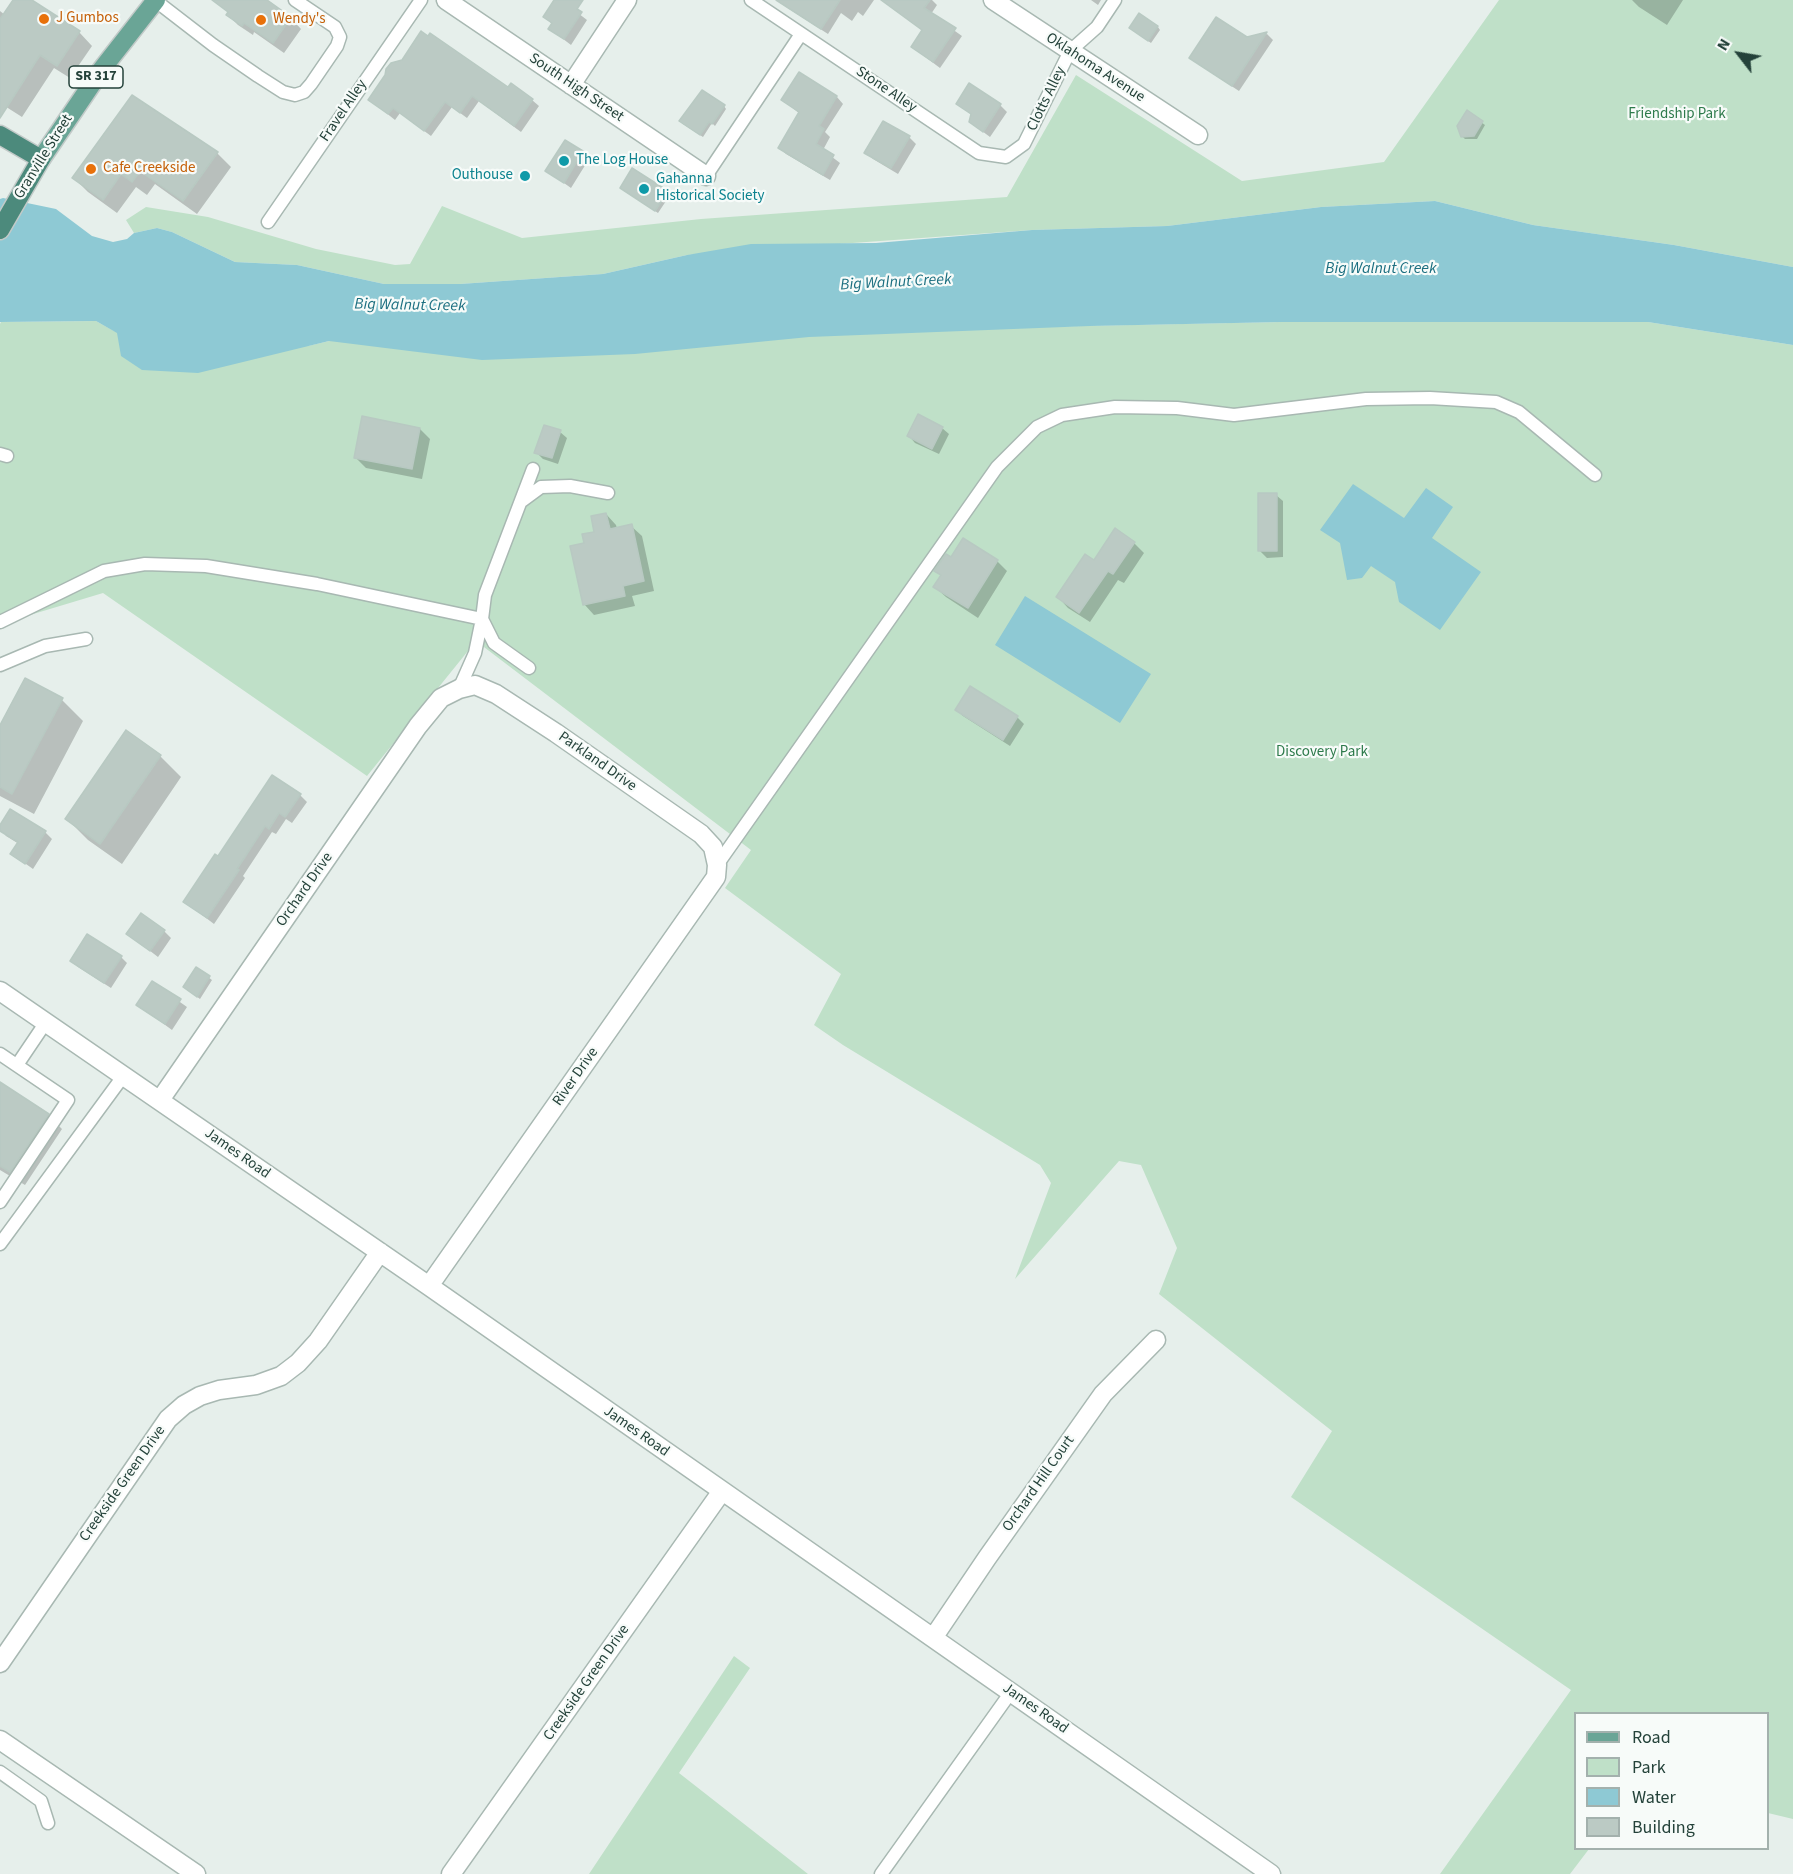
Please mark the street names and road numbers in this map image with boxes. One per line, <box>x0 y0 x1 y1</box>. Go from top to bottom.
street label: Oklahoma Avenue <box>1042 29 1148 107</box>
street label: South High Street <box>525 50 627 126</box>
street label: Stone Alley <box>852 63 920 117</box>
street label: Clotts Alley <box>1024 64 1070 134</box>
road number: SR 317 <box>69 66 123 88</box>
street label: Fravel Alley <box>317 77 371 145</box>
street label: Granville Street <box>11 111 77 203</box>
street label: Parkland Drive <box>554 728 640 796</box>
street label: Orchard Drive <box>273 849 337 931</box>
street label: River Drive <box>549 1044 603 1110</box>
street label: James Road <box>201 1125 273 1183</box>
street label: James Road <box>600 1403 672 1461</box>
street label: Creekside Green Drive <box>76 1422 170 1546</box>
street label: Orchard Hill Court <box>999 1432 1079 1536</box>
street label: Creekside Green Drive <box>540 1621 634 1745</box>
street label: James Road <box>999 1680 1071 1738</box>

